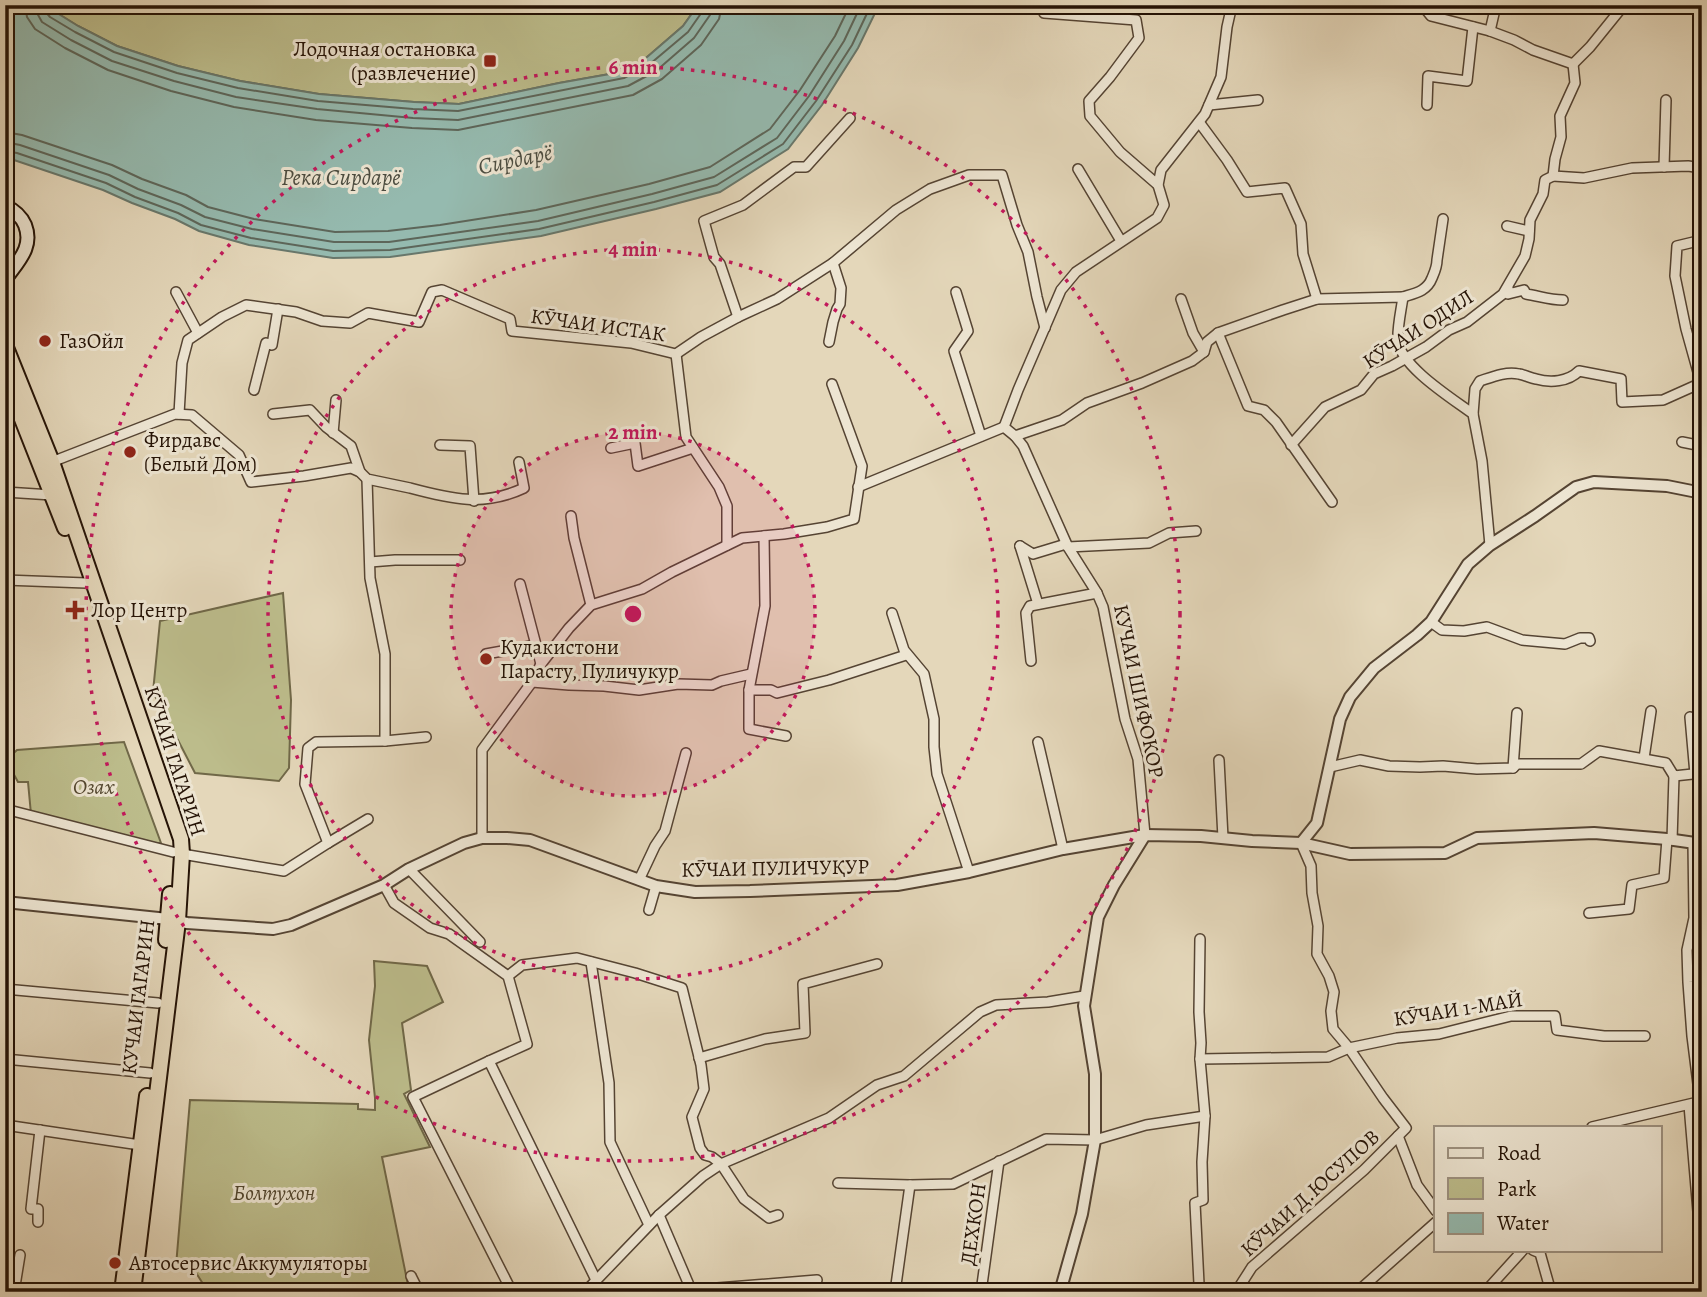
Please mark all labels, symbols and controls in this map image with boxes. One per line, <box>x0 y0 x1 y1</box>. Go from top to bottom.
place label: Лодочная остановка (развлечение) <box>293 35 476 87</box>
marker: Лодочная остановка (развлечение) <box>482 53 498 69</box>
text: 6 min <box>609 53 658 81</box>
water label: Сирдарё <box>475 136 556 182</box>
water label: Река Сирдарё <box>281 162 401 193</box>
text: 4 min <box>608 235 658 263</box>
street label: КӮЧАИ ОДИЛ <box>1357 283 1479 375</box>
street label: КӮЧАИ ИСТАК <box>529 302 668 348</box>
place label: ГазОйл <box>59 327 124 355</box>
marker: ГазОйл <box>37 333 53 349</box>
text: 2 min <box>608 418 658 446</box>
place label: Фирдавс (Белый Дом) <box>144 426 257 478</box>
marker: Фирдавс (Белый Дом) <box>122 444 138 460</box>
place label: Лор Центр <box>91 596 187 624</box>
marker: Лор Центр <box>65 600 85 620</box>
centre of rings <box>621 602 645 626</box>
street label: КУЧАИ ШИФОКОР <box>1107 602 1171 781</box>
place label: Кудакистони Парасту, Пуличукур <box>500 633 679 685</box>
marker: Кудакистони Парасту, Пуличукур <box>478 651 494 667</box>
street label: КӮЧАИ ГАГАРИН <box>138 682 212 840</box>
park label: Озах <box>73 773 115 801</box>
street label: КӮЧАИ ПУЛИЧУҚУР <box>681 852 870 884</box>
street label: КУЧАИ ГАГАРИН <box>115 918 161 1076</box>
street label: КӮЧАИ 1-МАЙ <box>1391 985 1525 1033</box>
street label: КӮЧАИ Д.ЮСУПОВ <box>1234 1123 1386 1263</box>
legend <box>1434 1126 1662 1252</box>
text: Road <box>1497 1139 1541 1167</box>
text: Park <box>1497 1175 1537 1203</box>
park label: Болтухон <box>233 1179 316 1207</box>
street label: ДЕХКОН <box>953 1181 993 1267</box>
text: Water <box>1496 1209 1549 1237</box>
place label: Автосервис Аккумуляторы <box>128 1249 368 1277</box>
marker: Автосервис Аккумуляторы <box>107 1255 123 1271</box>

